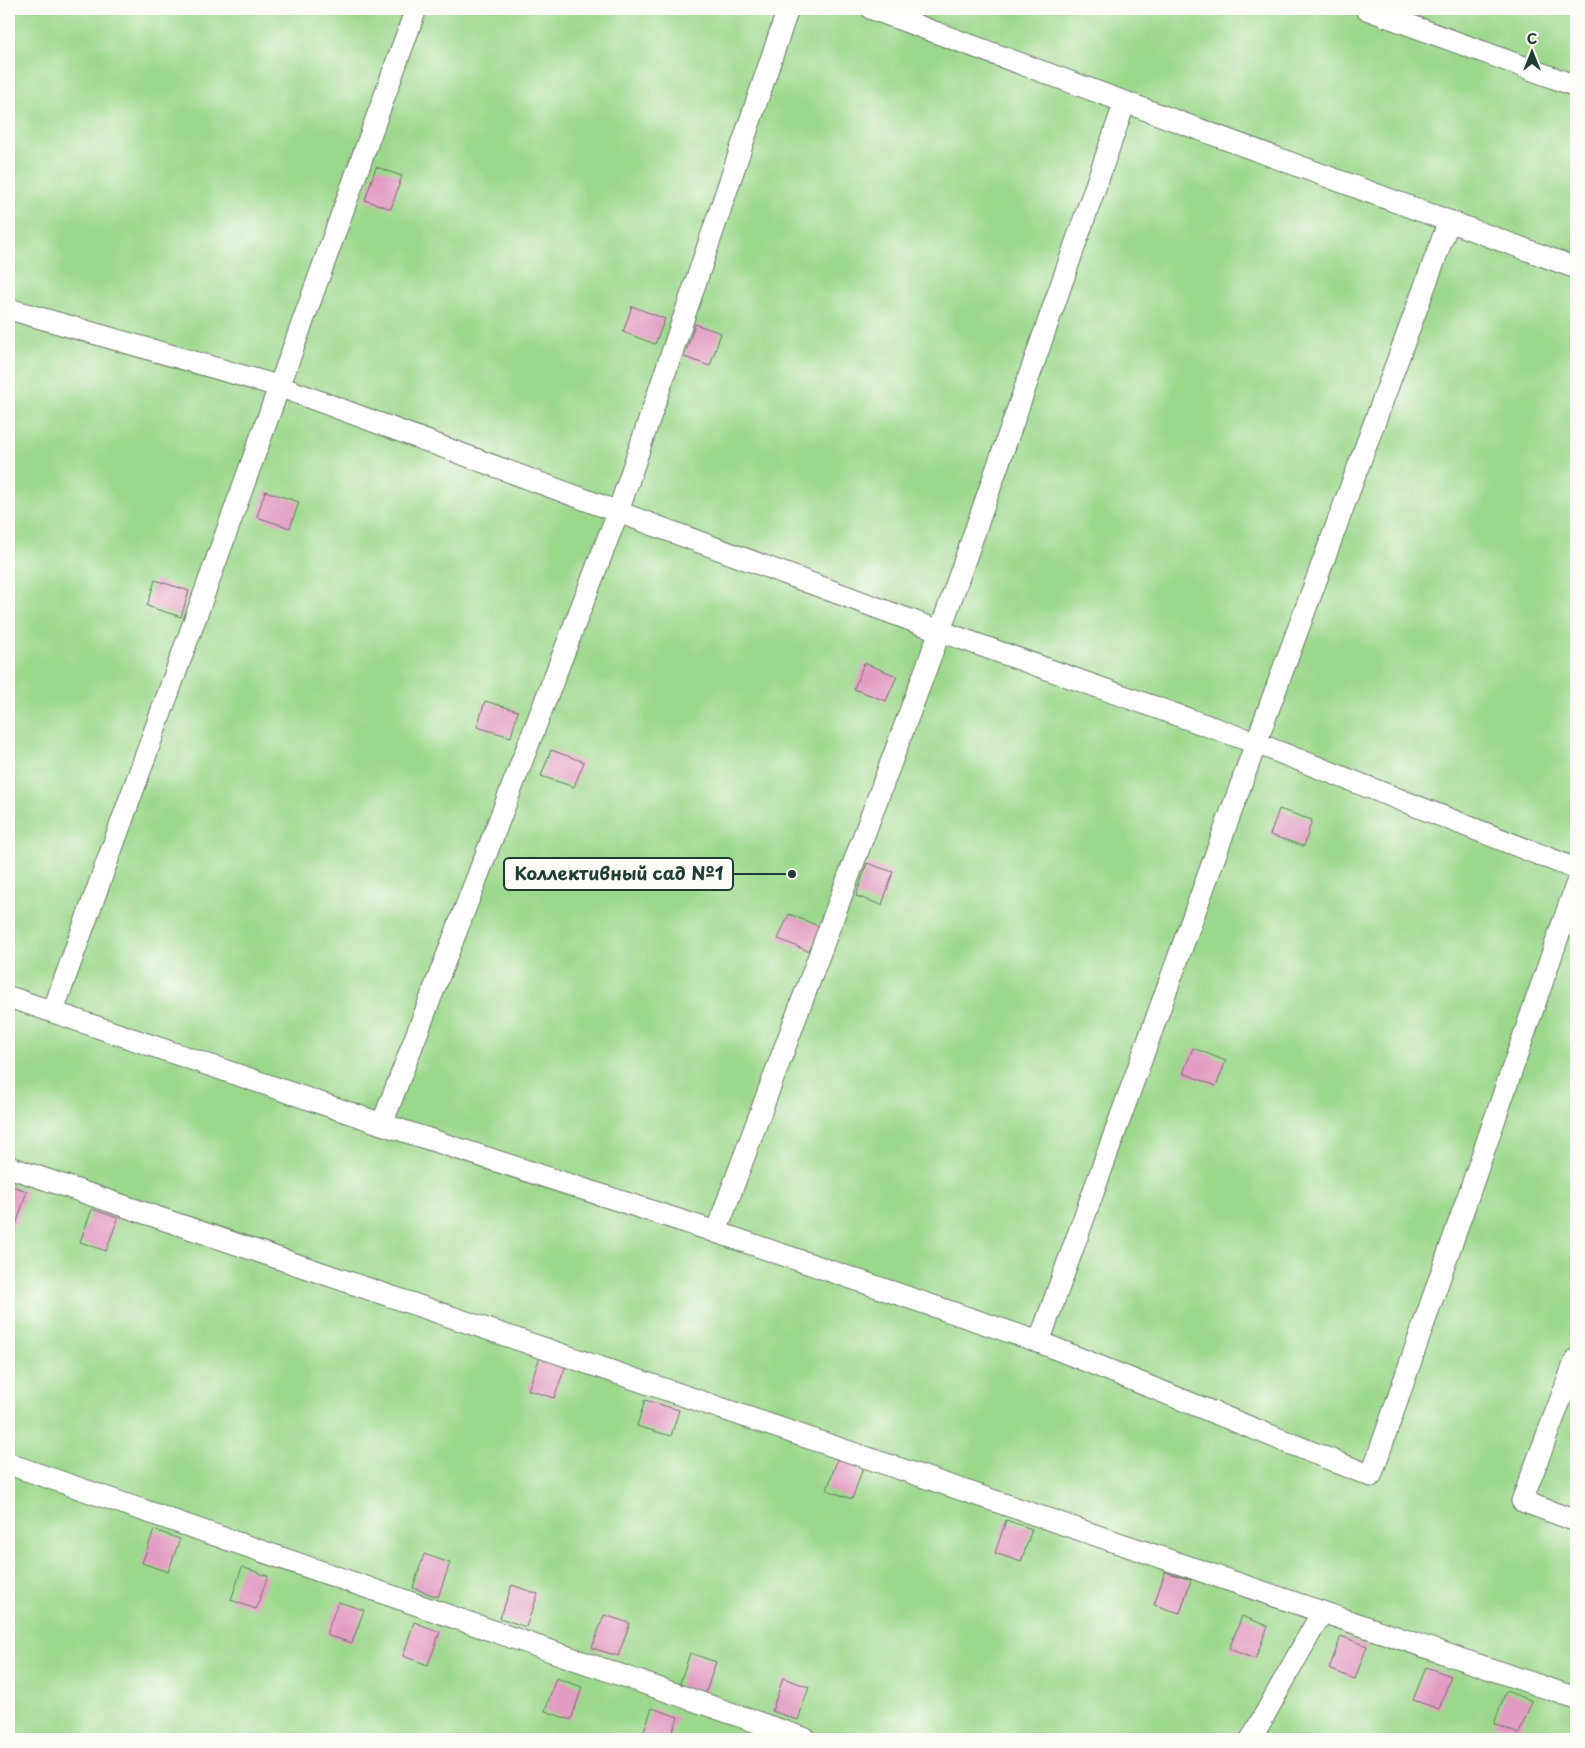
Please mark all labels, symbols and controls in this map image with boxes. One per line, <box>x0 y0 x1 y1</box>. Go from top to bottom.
north arrow <box>1508 28 1558 78</box>
text: С <box>1527 28 1537 49</box>
callout: Коллективный сад №1 <box>504 858 733 890</box>
text: Коллективный сад №1 <box>515 859 724 886</box>

